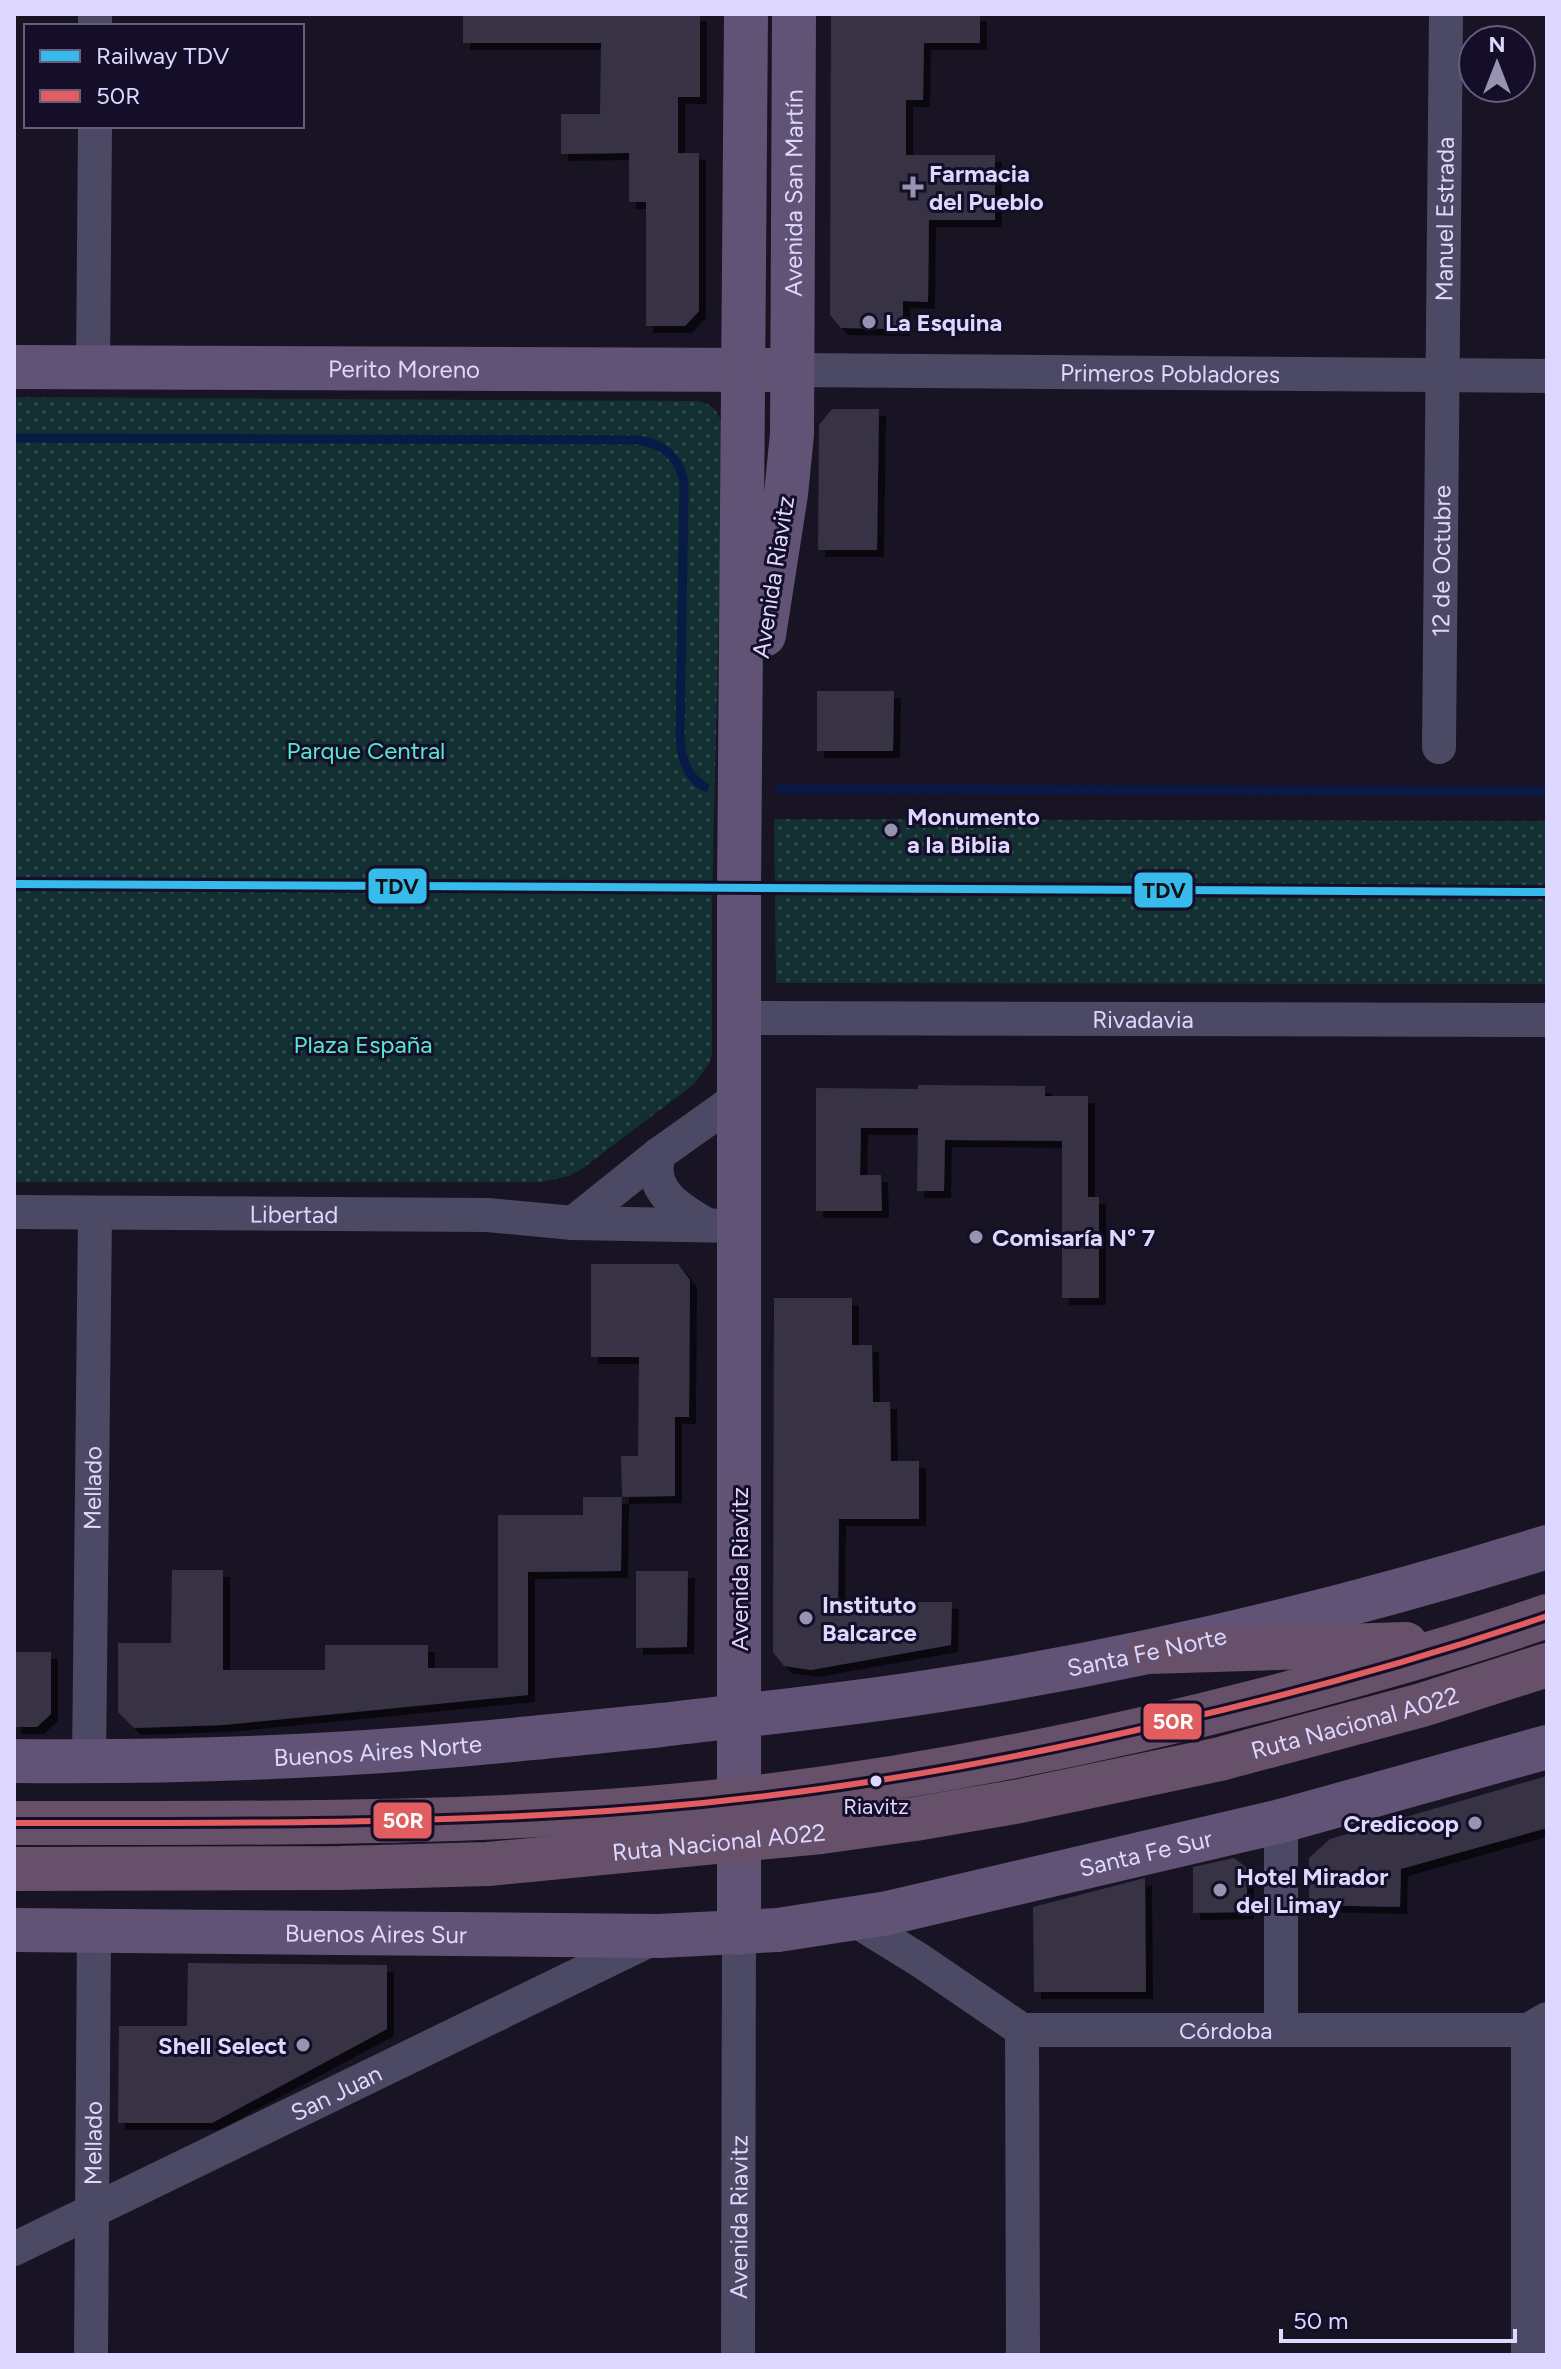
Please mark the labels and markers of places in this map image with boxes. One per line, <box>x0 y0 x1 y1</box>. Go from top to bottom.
place label: Farmacia del Pueblo <box>929 159 1044 216</box>
marker: Farmacia del Pueblo <box>904 178 922 196</box>
place label: La Esquina <box>885 308 1002 337</box>
marker: La Esquina <box>860 313 878 331</box>
place label: Monumento a la Biblia <box>907 802 1040 859</box>
marker: Monumento a la Biblia <box>882 821 900 839</box>
place label: Comisaría N° 7 <box>992 1223 1155 1252</box>
marker: Comisaría N° 7 <box>967 1228 985 1246</box>
place label: Instituto Balcarce <box>822 1590 917 1647</box>
marker: Instituto Balcarce <box>797 1609 815 1627</box>
marker: Riavitz <box>868 1773 884 1789</box>
place label: Riavitz <box>843 1793 909 1820</box>
place label: Credicoop <box>1343 1809 1459 1838</box>
marker: Credicoop <box>1466 1814 1484 1832</box>
place label: Hotel Mirador del Limay <box>1236 1862 1388 1919</box>
marker: Hotel Mirador del Limay <box>1211 1881 1229 1899</box>
place label: Shell Select <box>158 2031 287 2060</box>
marker: Shell Select <box>294 2036 312 2054</box>

